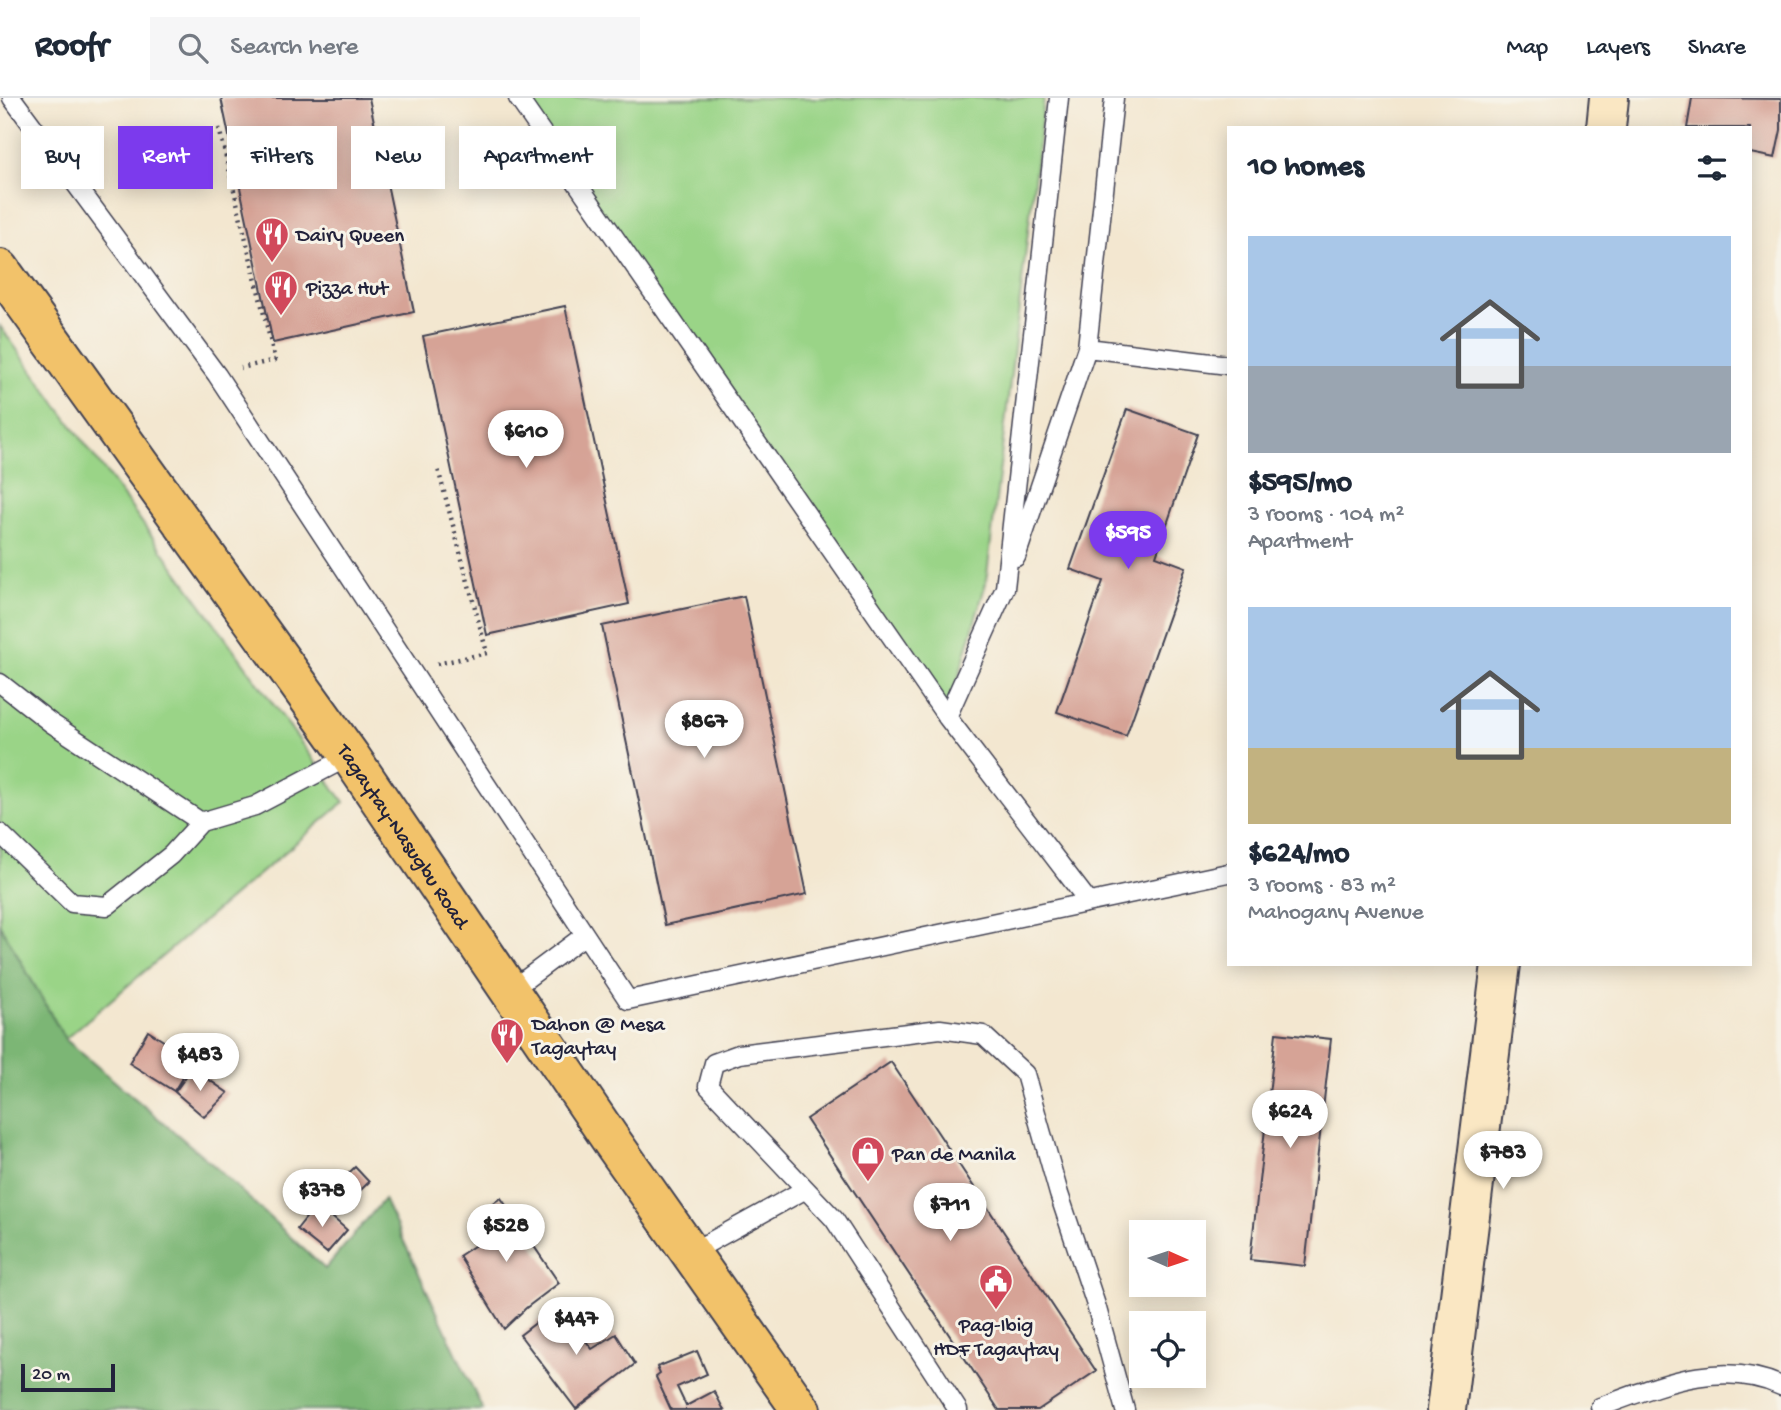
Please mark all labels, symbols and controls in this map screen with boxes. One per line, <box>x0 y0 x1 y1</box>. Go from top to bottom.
search box <box>150 17 640 80</box>
text: Roofr <box>35 29 108 67</box>
icon: search <box>174 29 212 67</box>
text: Search here <box>230 33 358 64</box>
text: Map <box>1506 34 1548 63</box>
text: Layers <box>1586 34 1650 63</box>
text: Share <box>1688 34 1746 63</box>
chip: Buy <box>21 126 104 189</box>
chip: Rent <box>118 126 213 189</box>
chip: Filters <box>227 126 337 189</box>
chip: New <box>351 126 445 189</box>
chip: Apartment <box>459 126 616 189</box>
icon: filters <box>1693 149 1731 187</box>
text: 10 homes <box>1248 151 1364 186</box>
restaurant icon: Dairy Queen <box>253 215 291 264</box>
place label: Dairy Queen <box>294 225 404 250</box>
restaurant icon: Pizza Hut <box>262 268 300 317</box>
place label: Pizza Hut <box>305 278 390 303</box>
icon: home <box>1427 281 1553 407</box>
pin: $610 <box>485 410 567 470</box>
text: $610 <box>504 419 548 446</box>
text: $595/mo <box>1248 467 1352 502</box>
text: 3 rooms · 104 m² <box>1248 502 1404 529</box>
pin: $595 <box>1087 512 1169 571</box>
text: $595 <box>1105 520 1151 547</box>
text: Apartment <box>1248 529 1352 556</box>
icon: home <box>1427 652 1553 778</box>
pin: $867 <box>663 700 745 760</box>
text: $867 <box>681 709 727 736</box>
street label: Tagaytay-Nasugbu Road <box>329 740 474 936</box>
text: $624/mo <box>1248 838 1350 873</box>
text: 3 rooms · 83 m² <box>1248 873 1396 900</box>
text: Mahogany Avenue <box>1248 900 1424 927</box>
place label: Dahon @ Mesa Tagaytay <box>530 1014 666 1063</box>
restaurant icon: Dahon @ Mesa Tagaytay <box>488 1016 526 1065</box>
pin: $483 <box>159 1034 241 1093</box>
text: $483 <box>177 1042 223 1069</box>
pin: $624 <box>1249 1090 1331 1150</box>
text: $624 <box>1268 1099 1312 1126</box>
pin: $783 <box>1462 1132 1544 1191</box>
shop icon: Pan de Manila <box>849 1134 887 1183</box>
text: $783 <box>1480 1140 1526 1167</box>
place label: Pan de Manila <box>891 1144 1017 1169</box>
pin: $378 <box>281 1170 363 1229</box>
text: $378 <box>299 1178 345 1205</box>
pin: $711 <box>909 1184 991 1243</box>
text: $711 <box>930 1192 970 1219</box>
pin: $528 <box>465 1204 547 1264</box>
text: $528 <box>483 1213 529 1240</box>
north arrow <box>1129 1220 1206 1297</box>
map controls <box>1129 1220 1206 1388</box>
public building icon: Pag-Ibig HDF Tagaytay <box>977 1262 1015 1311</box>
pin: $447 <box>535 1298 617 1357</box>
text: $447 <box>554 1306 598 1333</box>
button: locate <box>1129 1311 1206 1388</box>
place label: Pag-Ibig HDF Tagaytay <box>933 1315 1059 1364</box>
scale bar <box>21 1361 116 1393</box>
text: 20 m <box>32 1364 70 1387</box>

